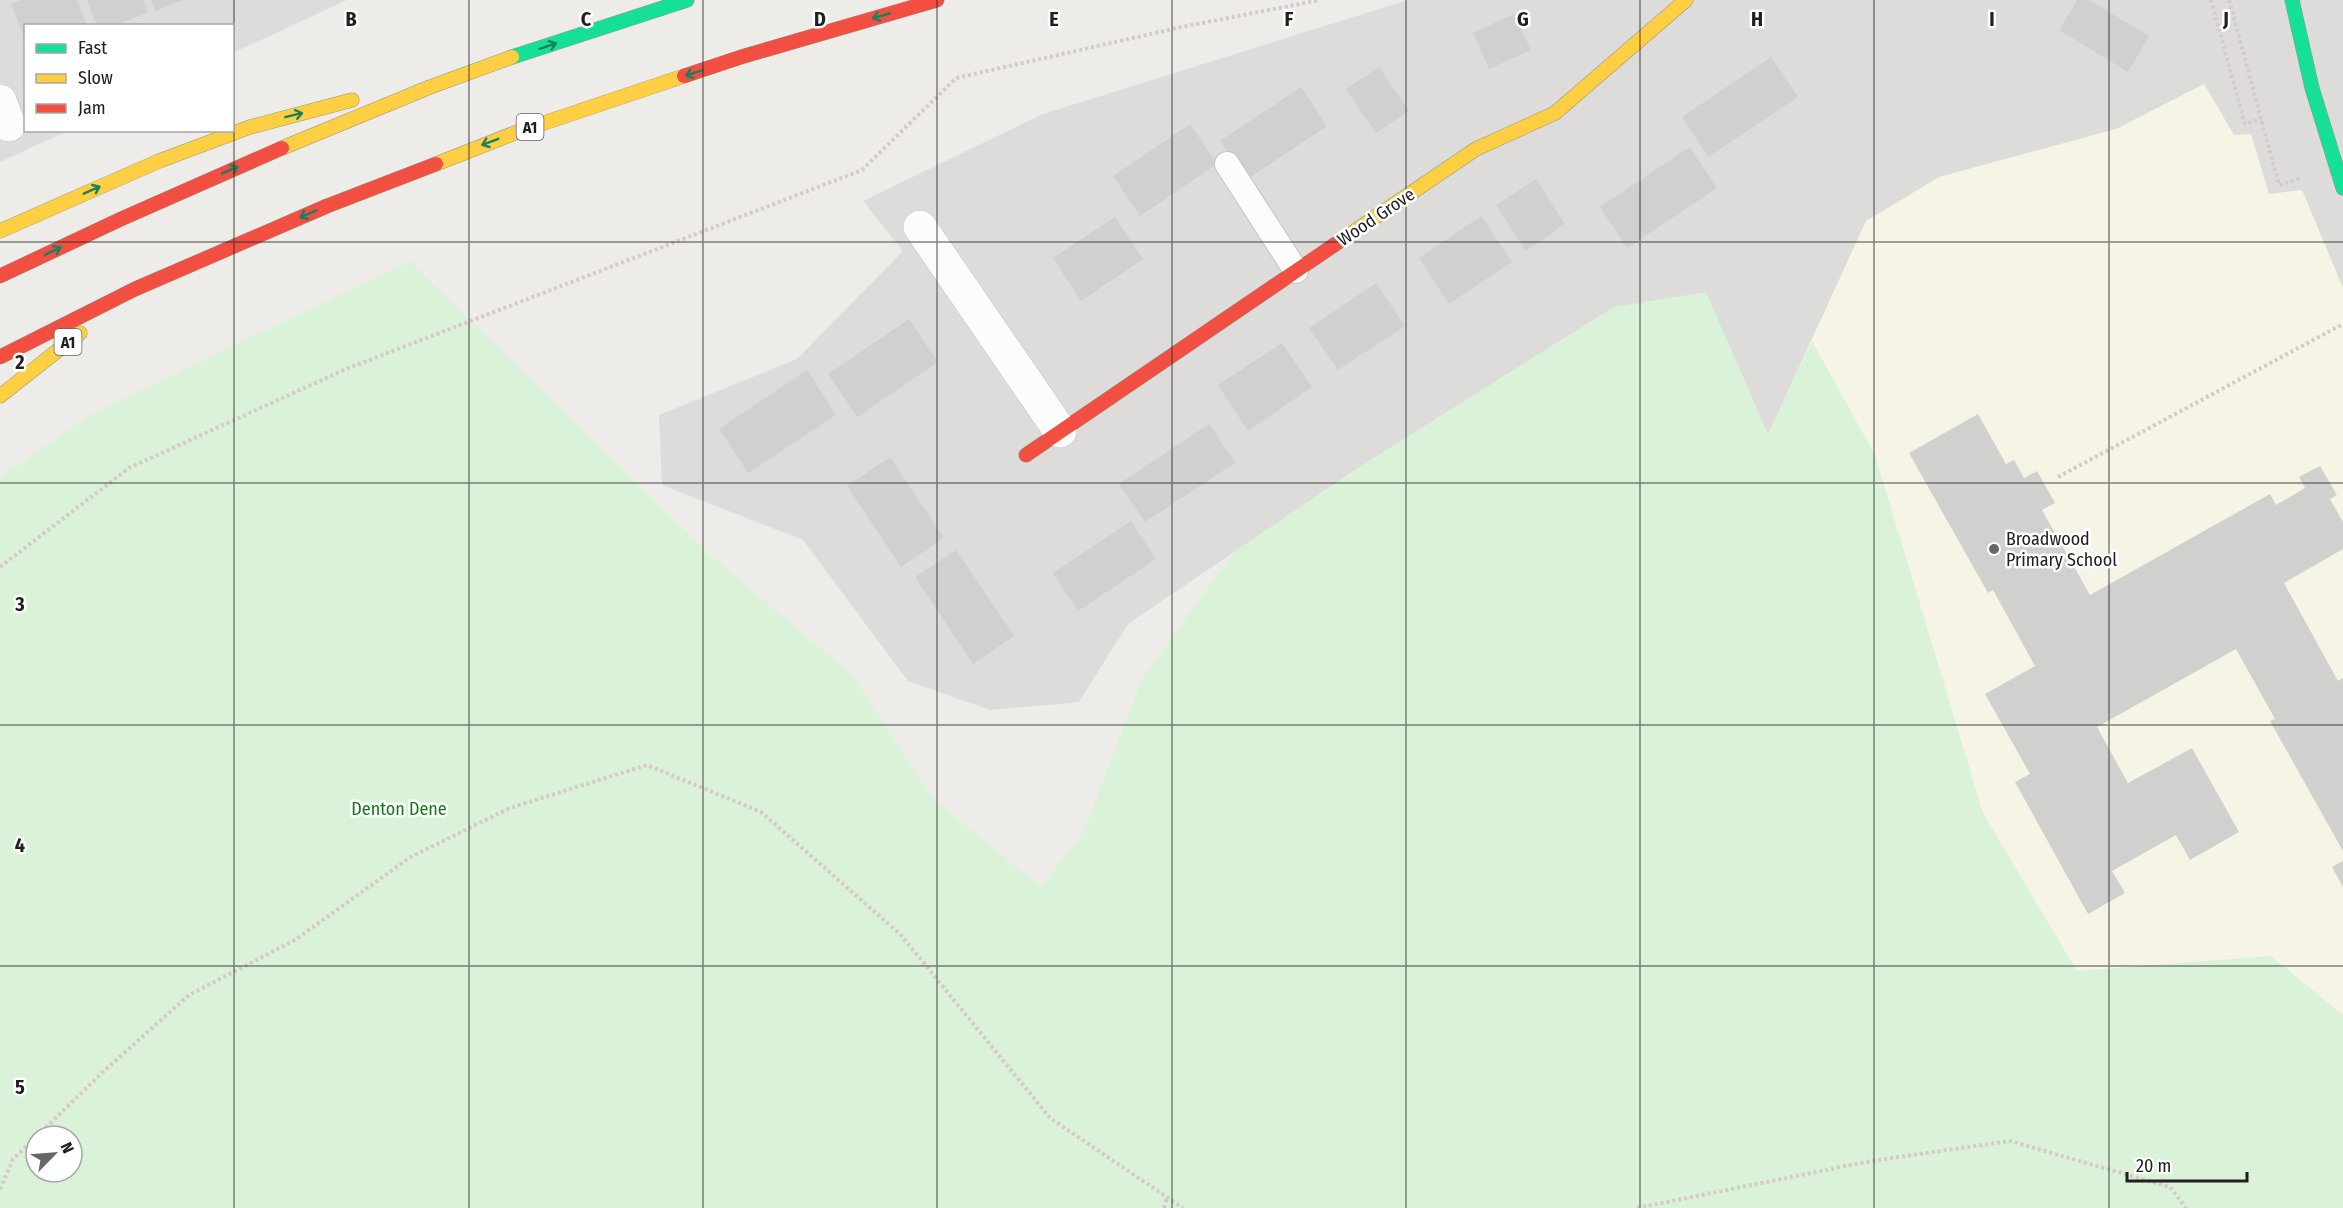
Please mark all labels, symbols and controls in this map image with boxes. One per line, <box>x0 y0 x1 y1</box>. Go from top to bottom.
text: B <box>345 7 357 31</box>
text: C <box>581 7 592 31</box>
text: D <box>814 7 826 31</box>
text: E <box>1049 7 1059 31</box>
text: F <box>1285 7 1294 31</box>
text: G <box>1517 7 1529 31</box>
text: H <box>1751 7 1763 31</box>
text: I <box>1989 7 1995 31</box>
text: J <box>2222 7 2229 31</box>
one-way arrow <box>872 11 891 22</box>
legend <box>24 24 234 132</box>
text: Fast <box>78 37 107 59</box>
one-way arrow <box>538 39 557 50</box>
text: Slow <box>78 67 113 89</box>
one-way arrow <box>685 68 704 79</box>
text: Jam <box>78 97 106 119</box>
one-way arrow <box>284 109 303 121</box>
road number: A1 <box>516 114 544 140</box>
one-way arrow <box>481 138 499 149</box>
one-way arrow <box>221 164 239 175</box>
street label: Wood Grove <box>1333 183 1419 251</box>
one-way arrow <box>83 184 101 195</box>
one-way arrow <box>300 209 318 220</box>
one-way arrow <box>43 244 61 256</box>
road number: A1 <box>54 329 82 355</box>
text: 2 <box>14 350 25 374</box>
place label: Broadwood Primary School <box>2006 528 2117 571</box>
marker: Broadwood Primary School <box>1987 542 2001 556</box>
text: 3 <box>14 592 25 616</box>
park label: Denton Dene <box>351 798 447 820</box>
text: 4 <box>15 833 25 857</box>
text: 5 <box>15 1075 25 1099</box>
north arrow <box>24 1124 84 1184</box>
text: N <box>57 1140 78 1156</box>
scale bar <box>2127 1145 2247 1183</box>
text: 20 m <box>2136 1155 2171 1177</box>

